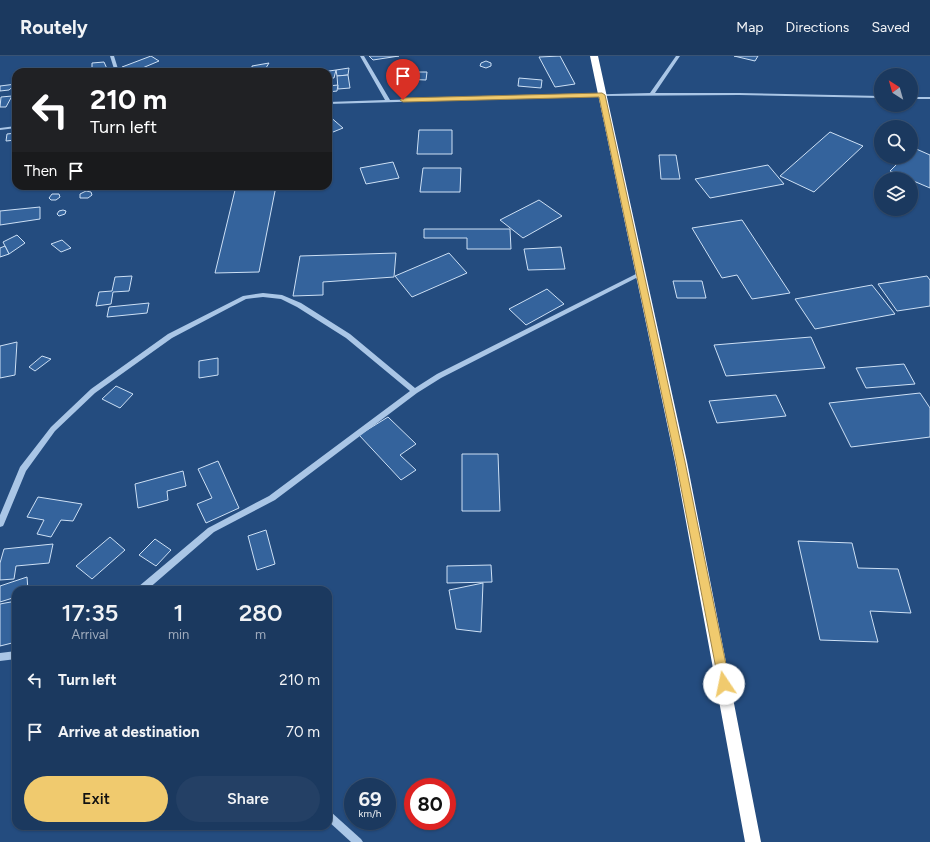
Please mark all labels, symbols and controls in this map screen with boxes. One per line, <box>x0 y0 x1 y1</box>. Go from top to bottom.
text: Routely <box>20 16 88 39</box>
text: Map <box>736 19 764 36</box>
text: Directions <box>786 19 849 36</box>
text: Saved <box>871 19 910 36</box>
pin <box>386 59 420 100</box>
icon: arrive <box>392 65 414 87</box>
north arrow <box>874 68 918 112</box>
map controls <box>874 68 918 216</box>
text: 210 m <box>90 82 167 116</box>
icon: left <box>24 84 76 136</box>
text: Turn left <box>90 116 157 138</box>
button: search <box>874 120 918 164</box>
icon: arrive <box>65 160 87 182</box>
text: Then <box>24 162 57 180</box>
button: layers <box>874 172 918 216</box>
text: 17:35 <box>61 598 118 627</box>
text: 1 <box>174 598 184 627</box>
text: 280 <box>239 598 283 627</box>
text: Arrival <box>72 627 108 642</box>
text: min <box>168 627 189 642</box>
text: m <box>255 627 266 642</box>
position arrow <box>703 663 745 705</box>
icon: left <box>24 669 46 691</box>
text: Turn left <box>58 671 116 689</box>
text: 210 m <box>279 671 320 689</box>
icon: arrive <box>24 721 46 743</box>
text: Arrive at destination <box>58 723 199 741</box>
text: 70 m <box>286 723 320 741</box>
button: Exit <box>24 776 168 822</box>
button: Share <box>176 776 320 822</box>
speed limit sign: 80 <box>404 778 456 830</box>
text: 69 <box>358 787 382 811</box>
text: km/h <box>359 807 381 820</box>

